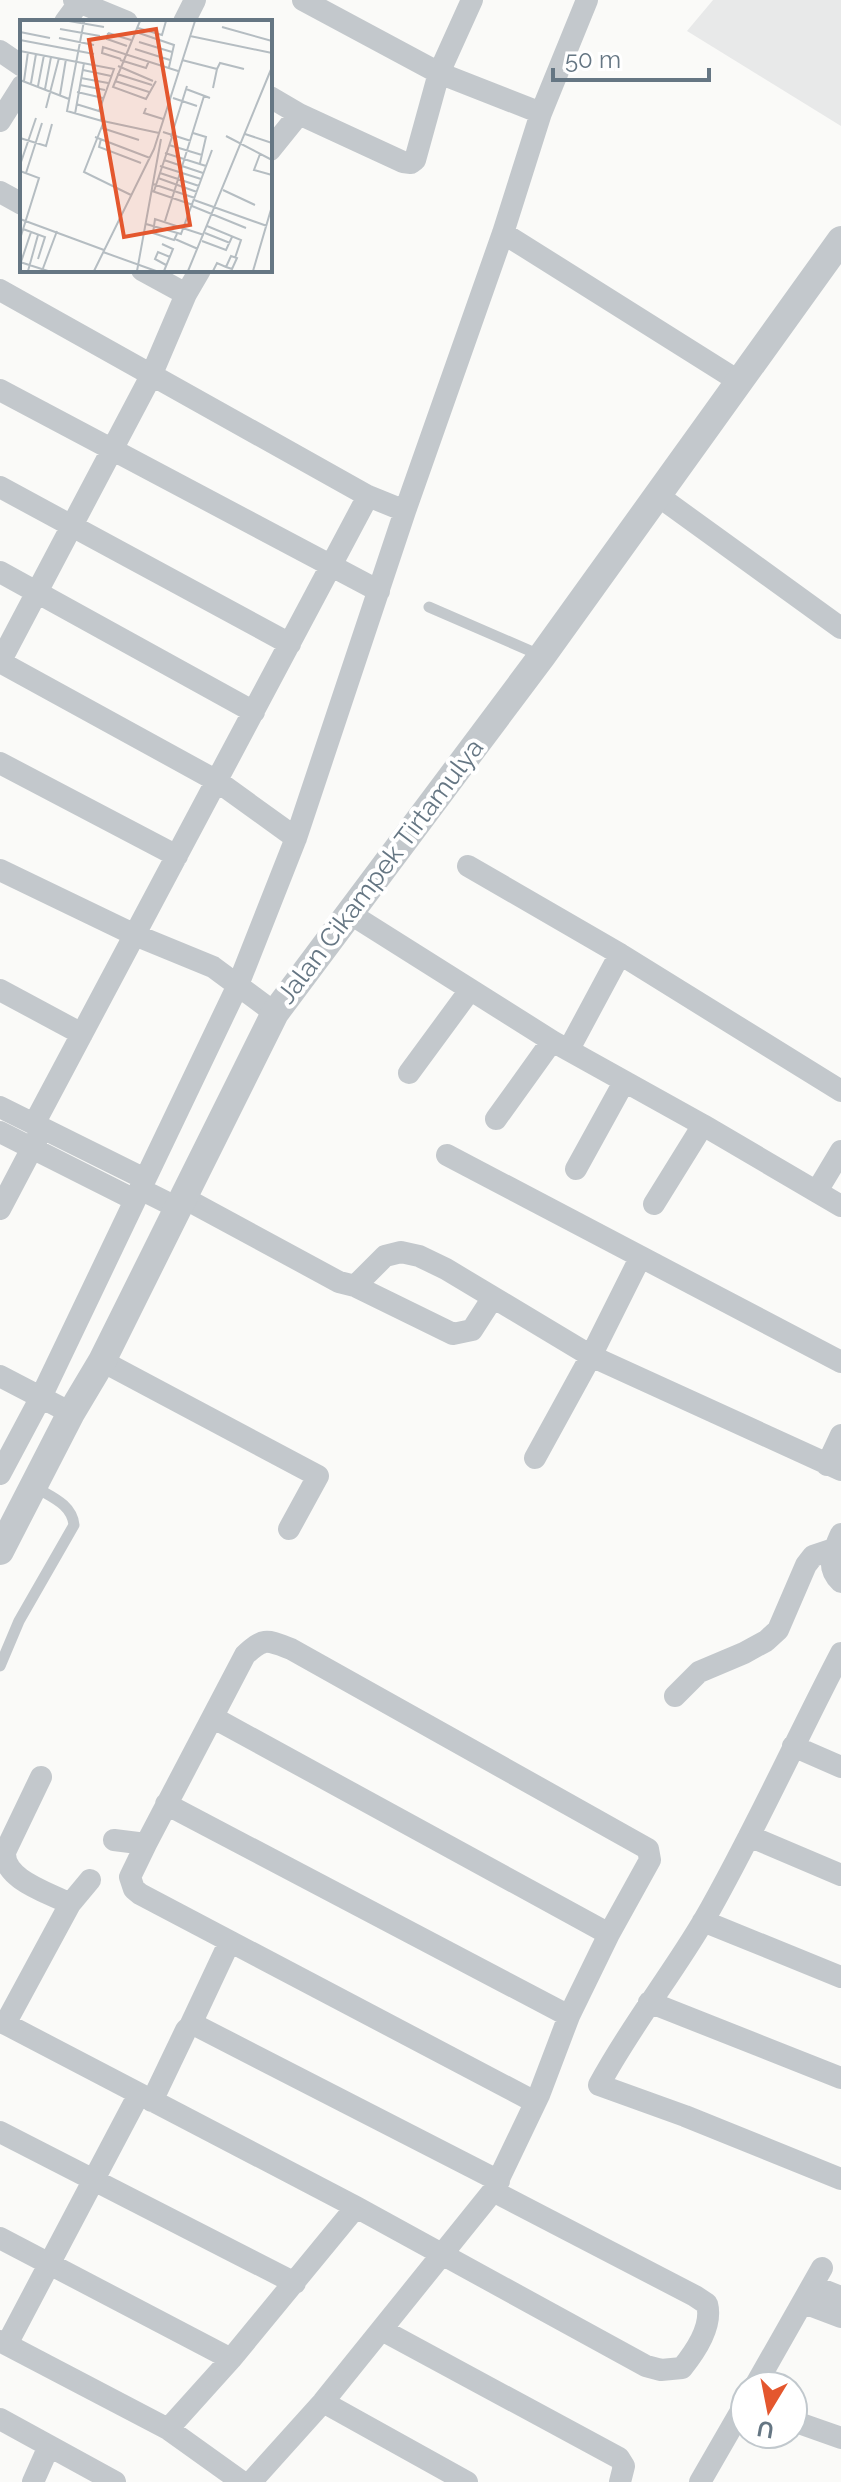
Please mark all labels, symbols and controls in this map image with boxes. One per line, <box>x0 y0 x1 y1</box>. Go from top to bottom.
inset map <box>20 20 272 272</box>
scale bar <box>553 32 709 82</box>
text: 50 m <box>565 45 621 74</box>
street label: Jalan Cikampek Tirtamulya <box>271 733 489 1009</box>
north arrow <box>729 2370 809 2450</box>
text: U <box>755 2415 776 2444</box>

